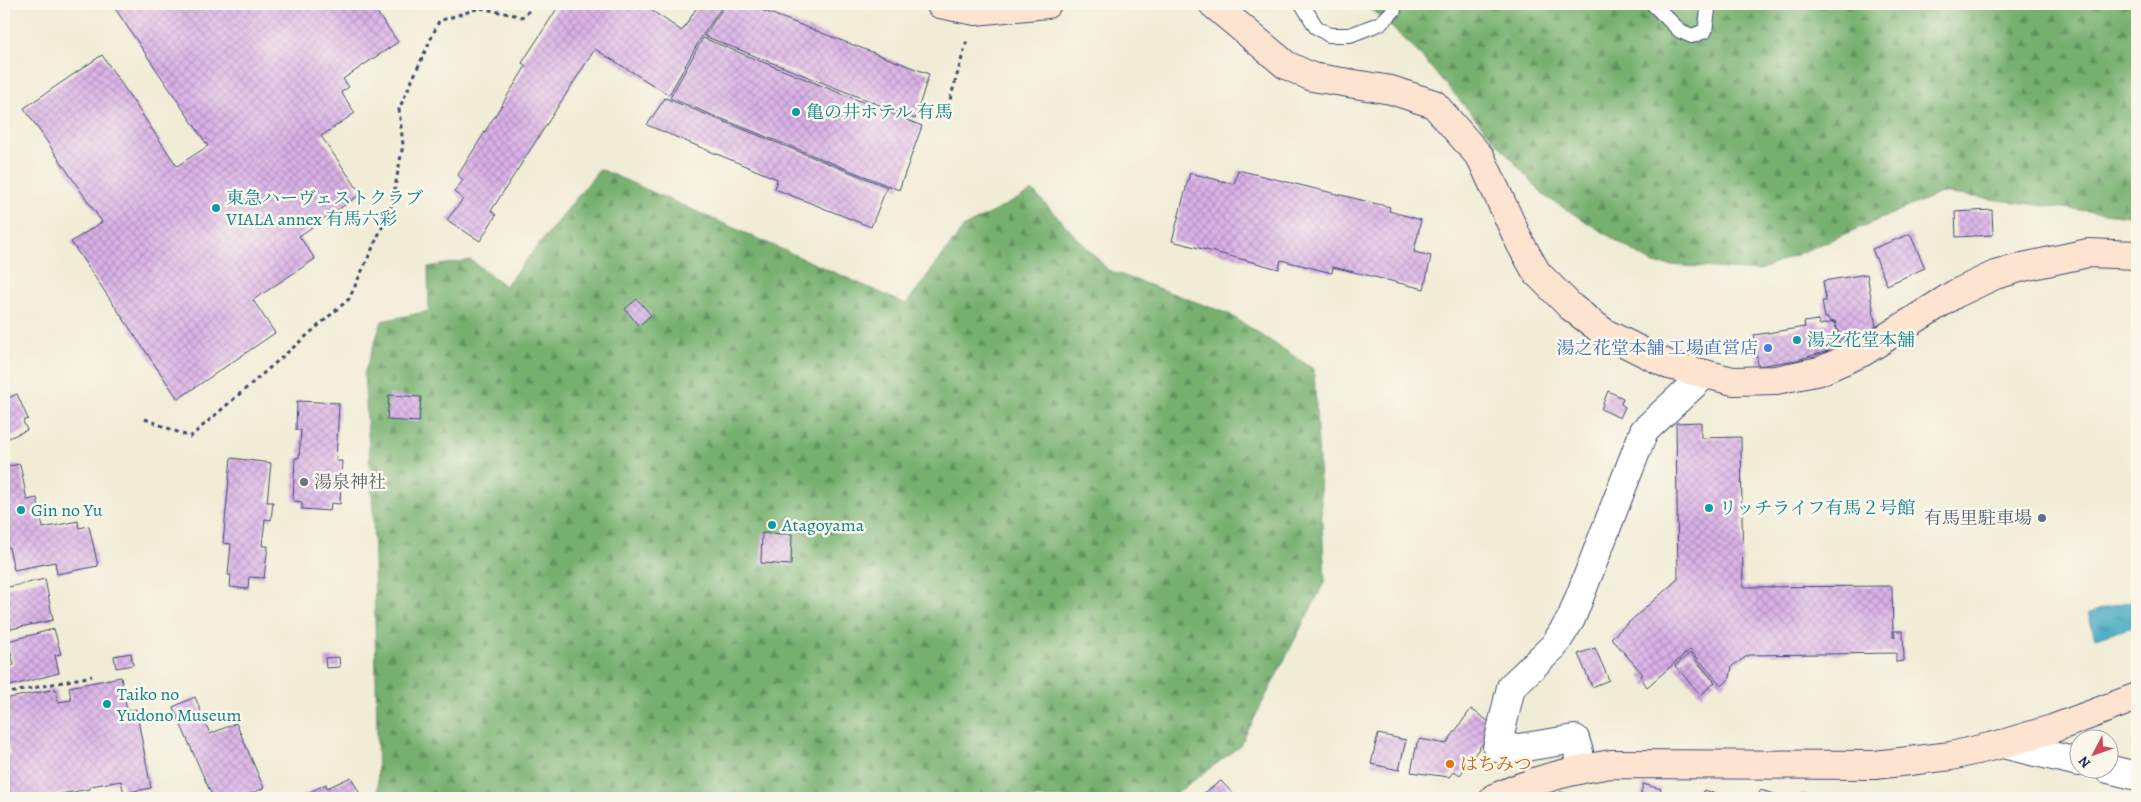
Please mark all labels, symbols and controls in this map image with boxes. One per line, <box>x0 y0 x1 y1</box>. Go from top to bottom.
place label: 亀の井ホテル 有馬 <box>806 100 953 124</box>
marker: 亀の井ホテル 有馬 <box>790 106 802 118</box>
place label: 東急ハーヴェストクラブ VIALA annex 有馬六彩 <box>225 186 423 231</box>
marker: 東急ハーヴェストクラブ VIALA annex 有馬六彩 <box>210 202 222 214</box>
place label: 湯之花堂本舗 <box>1807 328 1915 352</box>
marker: 湯之花堂本舗 <box>1791 334 1803 346</box>
place label: 湯之花堂本舗 工場直営店 <box>1556 336 1758 360</box>
marker: 湯之花堂本舗 工場直営店 <box>1762 342 1774 354</box>
place label: 湯泉神社 <box>314 470 386 494</box>
marker: 湯泉神社 <box>298 476 310 488</box>
place label: リッチライフ有馬２号館 <box>1719 496 1915 520</box>
place label: Gin no Yu <box>31 498 103 522</box>
marker: リッチライフ有馬２号館 <box>1703 502 1715 514</box>
marker: Gin no Yu <box>15 504 27 516</box>
place label: 有馬里駐車場 <box>1924 506 2032 530</box>
marker: 有馬里駐車場 <box>2036 512 2048 524</box>
place label: Atagoyama <box>781 513 865 537</box>
marker: Atagoyama <box>766 519 778 531</box>
place label: Taiko no Yudono Museum <box>116 682 242 727</box>
marker: Taiko no Yudono Museum <box>101 698 113 710</box>
north arrow <box>2068 730 2118 780</box>
place label: はちみつ <box>1460 752 1532 776</box>
text: N <box>2074 752 2095 772</box>
marker: はちみつ <box>1444 758 1456 770</box>

